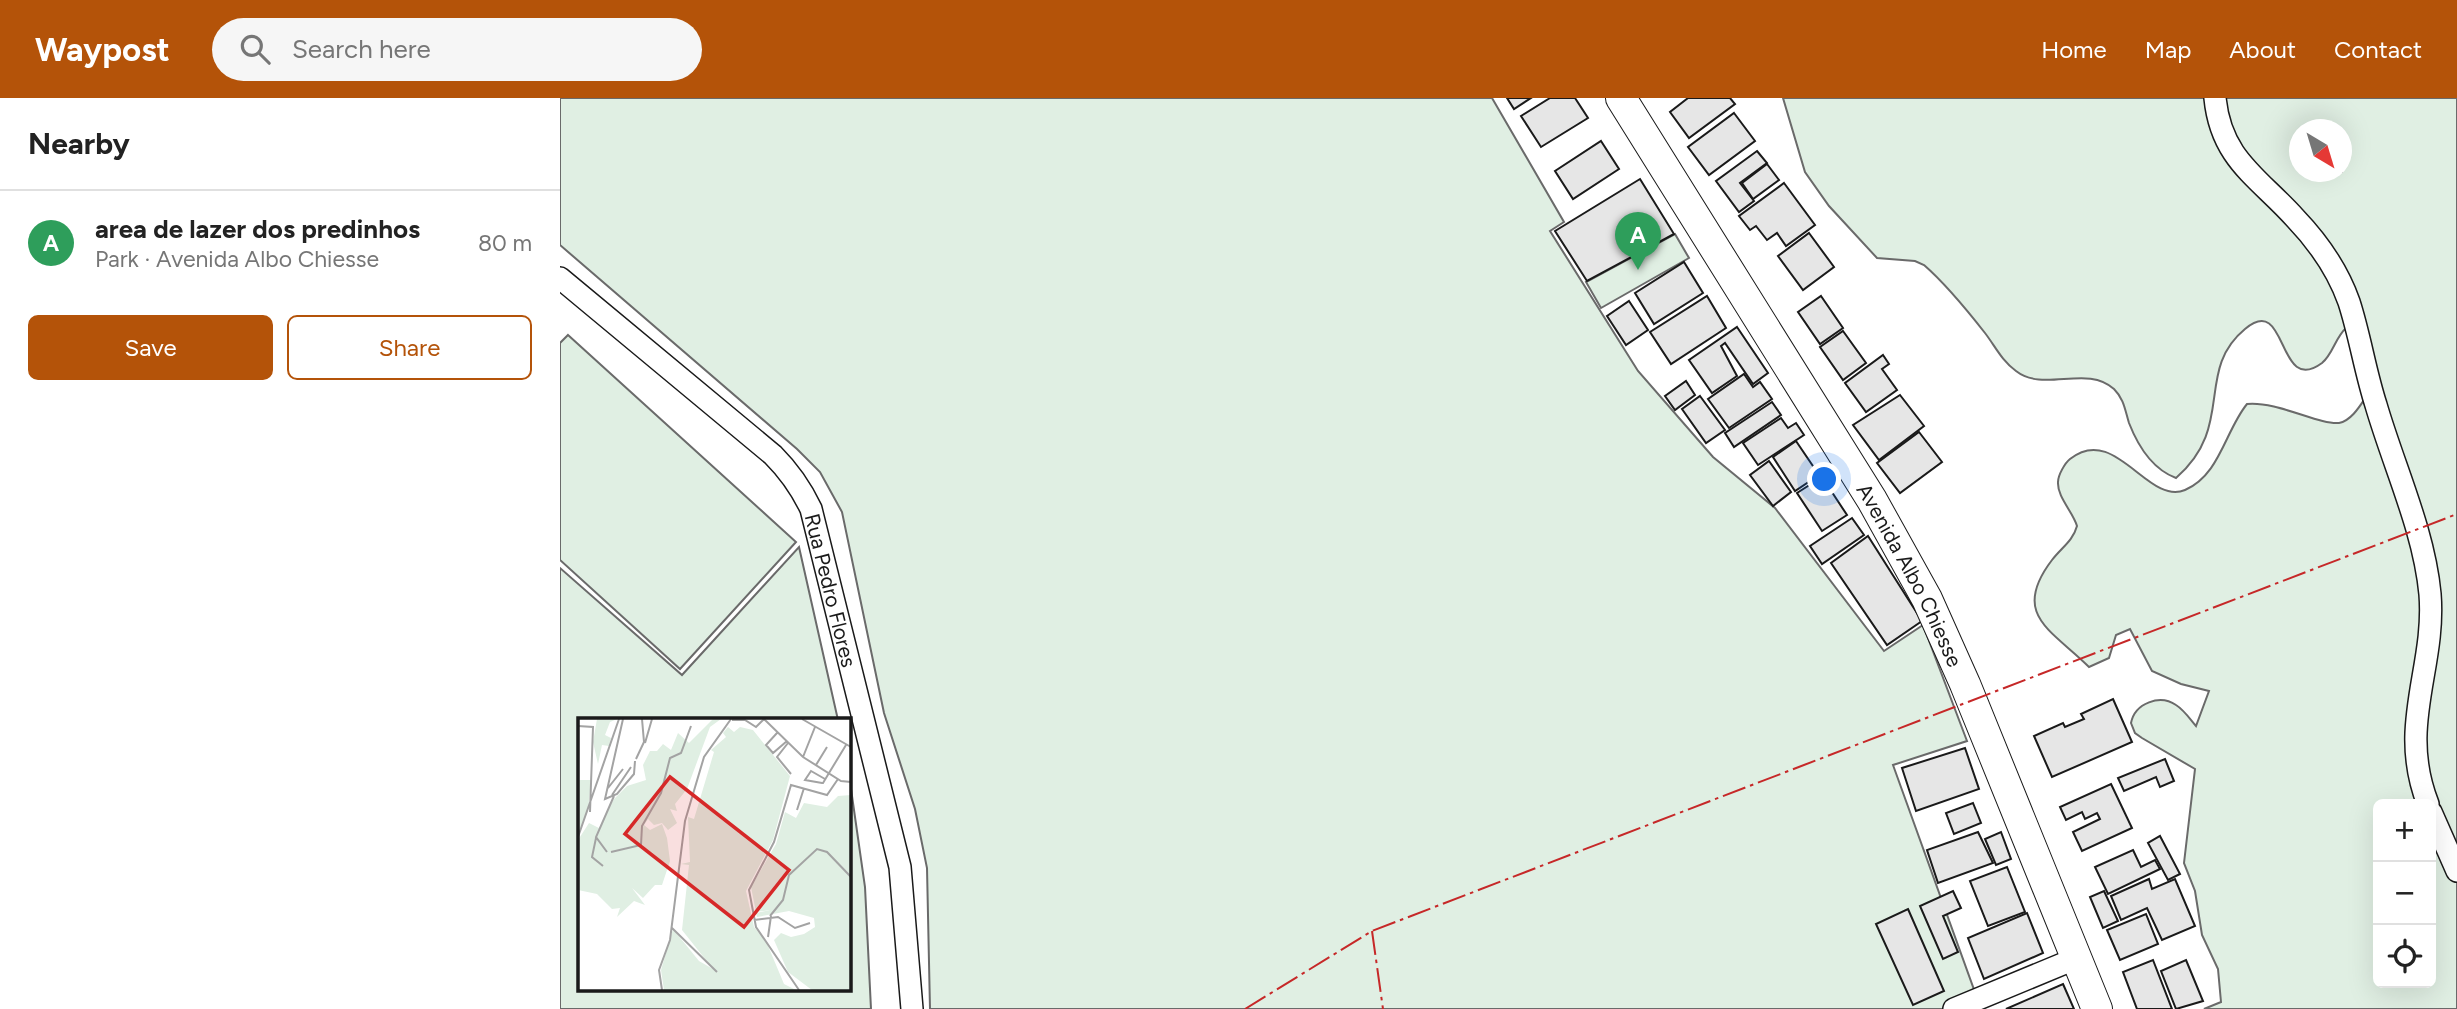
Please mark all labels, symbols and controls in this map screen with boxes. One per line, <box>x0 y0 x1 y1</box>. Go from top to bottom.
search box <box>212 18 702 81</box>
text: Waypost <box>35 30 170 69</box>
icon: search <box>236 30 274 68</box>
text: Search here <box>292 33 431 65</box>
text: Home <box>2041 35 2107 64</box>
text: Map <box>2145 35 2191 64</box>
text: About <box>2229 35 2296 64</box>
text: Contact <box>2334 35 2422 64</box>
north arrow <box>2289 119 2352 182</box>
text: Nearby <box>28 125 130 162</box>
pin: A <box>1615 212 1661 270</box>
text: area de lazer dos predinhos <box>95 213 420 245</box>
text: A <box>43 229 59 257</box>
text: 80 m <box>478 229 532 257</box>
text: Park · Avenida Albo Chiesse <box>95 245 379 273</box>
button: Save <box>28 315 273 380</box>
button: Share <box>287 315 532 380</box>
your location <box>1807 462 1841 496</box>
street label: Avenida Albo Chiesse <box>1852 478 1968 670</box>
street label: Rua Pedro Flores <box>800 511 862 670</box>
inset map <box>578 718 850 992</box>
map controls <box>2373 799 2436 988</box>
button: + <box>2373 799 2436 862</box>
button: − <box>2373 862 2436 925</box>
button: locate <box>2373 925 2436 988</box>

